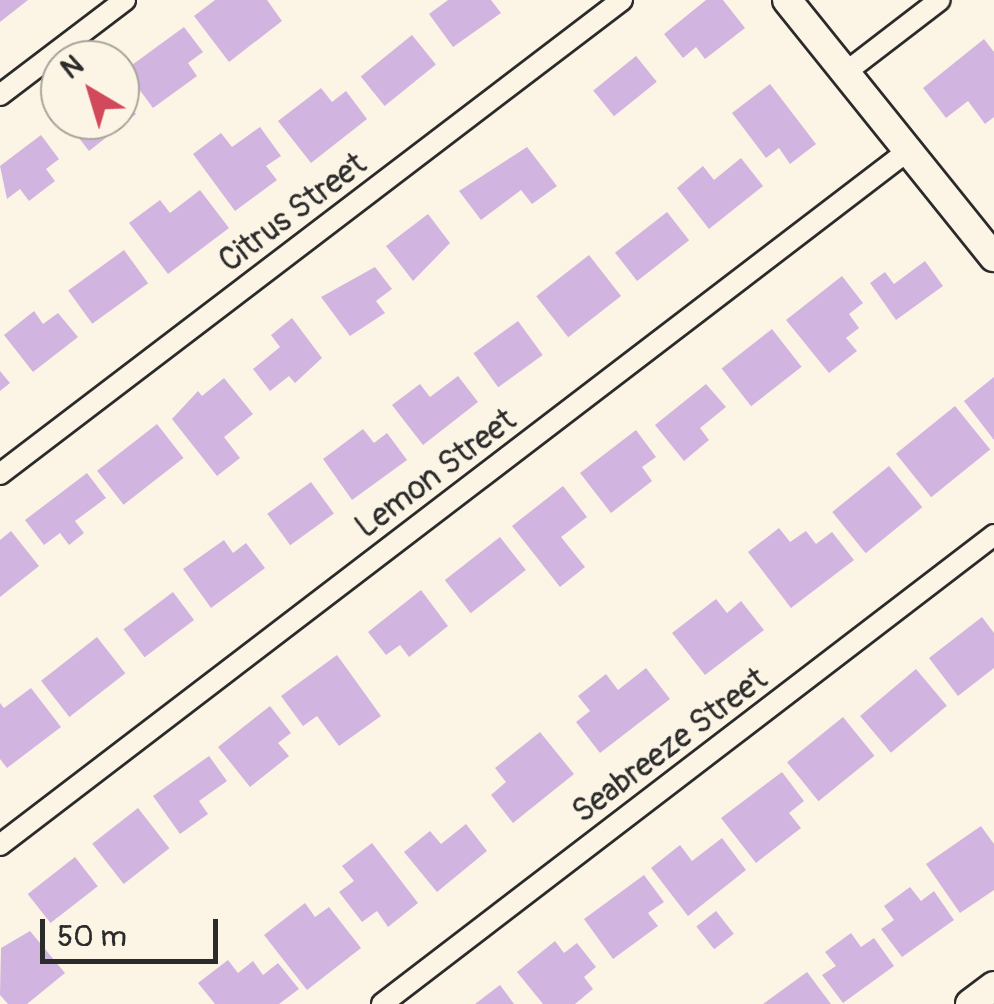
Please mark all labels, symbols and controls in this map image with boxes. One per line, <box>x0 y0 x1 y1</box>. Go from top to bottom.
north arrow <box>40 40 140 140</box>
text: N <box>54 48 91 87</box>
street label: Citrus Street <box>212 145 374 281</box>
street label: Lemon Street <box>348 401 524 547</box>
street label: Seabreeze Street <box>565 660 775 832</box>
scale bar <box>45 899 222 961</box>
text: 50 m <box>57 918 127 955</box>

